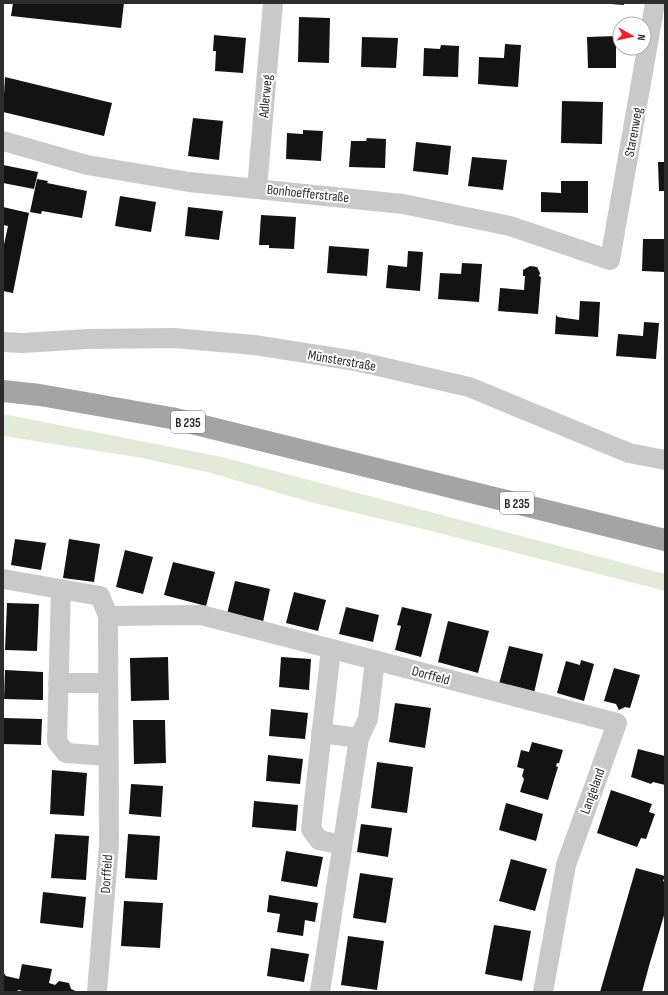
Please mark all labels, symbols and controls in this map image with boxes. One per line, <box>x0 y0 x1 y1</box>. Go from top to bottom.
north arrow <box>612 16 652 56</box>
text: N <box>635 34 648 41</box>
street label: Adlerweg <box>255 73 276 119</box>
street label: Starenweg <box>621 106 646 158</box>
street label: Bonhoefferstraße <box>266 181 350 206</box>
street label: Münsterstraße <box>307 346 377 375</box>
road number: B 235 <box>171 411 205 433</box>
road number: B 235 <box>500 492 534 514</box>
street label: Dorffeld <box>410 662 452 689</box>
street label: Langeland <box>576 766 609 816</box>
street label: Dorffeld <box>97 854 116 894</box>

